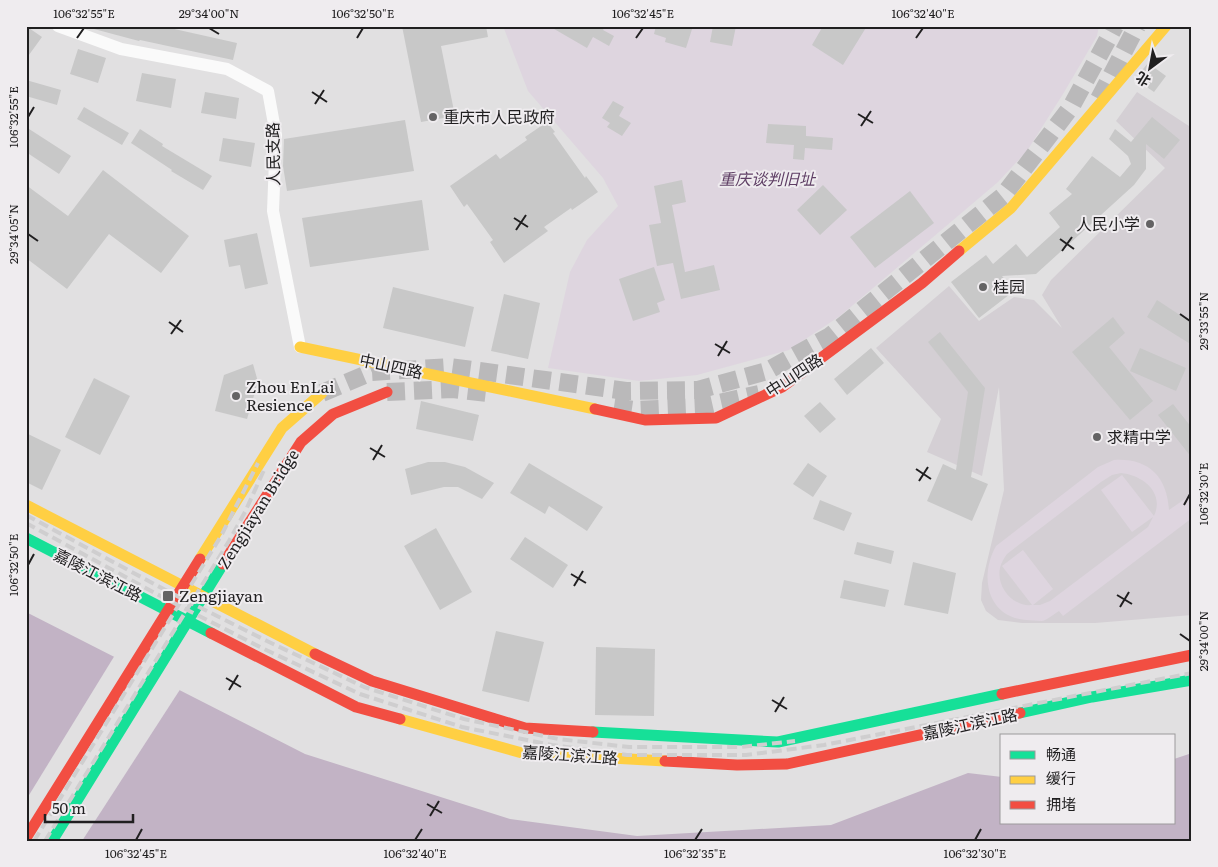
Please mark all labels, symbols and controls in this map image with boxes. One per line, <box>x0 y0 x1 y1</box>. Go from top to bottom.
text: 106°32'55"E <box>53 4 115 22</box>
text: 29°34'00"N <box>179 4 239 22</box>
text: 106°32'50"E <box>332 4 395 22</box>
text: 106°32'45"E <box>612 4 674 22</box>
text: 106°32'40"E <box>891 4 955 22</box>
north arrow <box>1126 42 1176 92</box>
text: 北 <box>1131 68 1154 92</box>
text: 106°32'55"E <box>4 86 22 148</box>
place label: 重庆市人民政府 <box>443 104 555 128</box>
marker: 重庆市人民政府 <box>427 111 439 123</box>
street label: 人民支路 <box>259 122 285 186</box>
park label: 重庆谈判旧址 <box>719 166 817 190</box>
text: 29°34'05"N <box>4 204 22 264</box>
place label: 人民小学 <box>1076 211 1140 235</box>
marker: 人民小学 <box>1144 218 1156 230</box>
place label: 桂园 <box>993 274 1025 298</box>
marker: 桂园 <box>977 281 989 293</box>
text: 29°33'55"N <box>1194 292 1212 350</box>
street label: 中山四路 <box>357 347 425 383</box>
street label: 中山四路 <box>760 347 827 402</box>
place label: Zhou EnLai Resience <box>246 374 335 416</box>
marker: Zhou EnLai Resience <box>230 390 242 402</box>
place label: 求精中学 <box>1107 424 1171 448</box>
marker: 求精中学 <box>1091 431 1103 443</box>
street label: Zengjiayan Bridge <box>211 444 304 573</box>
text: 106°32'30"E <box>1194 462 1212 525</box>
text: 106°32'50"E <box>4 533 22 596</box>
street label: 嘉陵江滨江路 <box>50 542 147 607</box>
place label: Zengjiayan <box>179 583 264 607</box>
marker: Zengjiayan <box>161 589 175 603</box>
text: 29°34'00"N <box>1194 611 1212 671</box>
street label: 嘉陵江滨江路 <box>920 701 1019 745</box>
legend <box>1000 734 1176 824</box>
street label: 嘉陵江滨江路 <box>521 739 619 769</box>
text: 畅通 <box>1046 742 1076 765</box>
text: 缓行 <box>1046 766 1076 789</box>
scale bar <box>45 792 132 824</box>
text: 拥堵 <box>1046 792 1076 815</box>
text: 50 m <box>52 796 86 819</box>
text: 106°32'45"E <box>105 844 167 862</box>
text: 106°32'40"E <box>383 844 447 862</box>
text: 106°32'35"E <box>664 844 726 862</box>
text: 106°32'30"E <box>944 844 1007 862</box>

